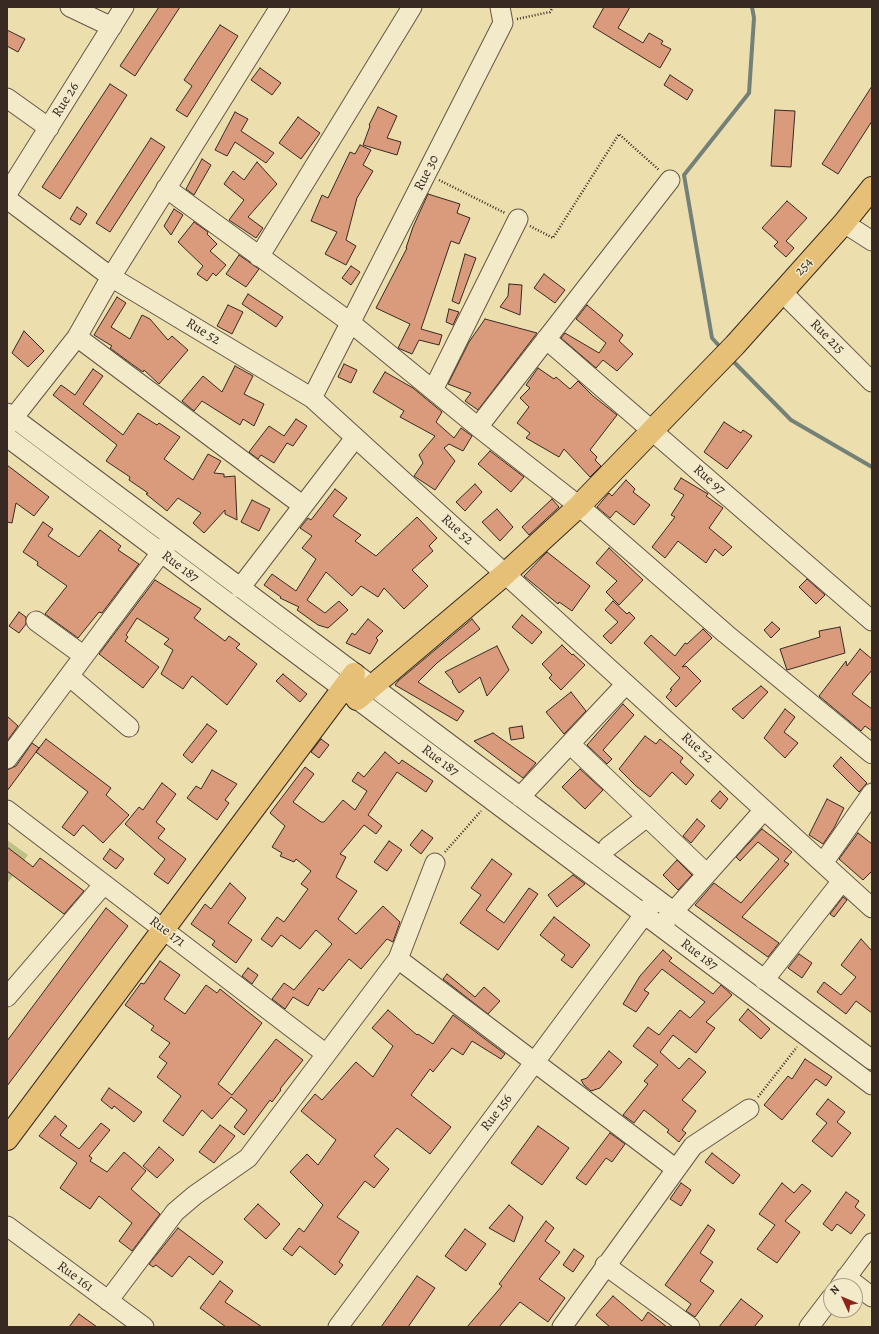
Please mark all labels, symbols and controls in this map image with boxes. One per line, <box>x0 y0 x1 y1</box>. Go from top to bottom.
street label: Rue 26 <box>49 79 83 121</box>
street label: Rue 30 <box>411 152 443 194</box>
street label: 254 <box>791 254 817 280</box>
street label: Rue 52 <box>183 315 223 349</box>
street label: Rue 215 <box>806 316 848 358</box>
street label: Rue 97 <box>690 462 728 498</box>
street label: Rue 52 <box>437 511 477 549</box>
street label: Rue 187 <box>158 548 202 586</box>
street label: Rue 52 <box>677 729 717 767</box>
street label: Rue 187 <box>418 742 462 780</box>
street label: Rue 171 <box>146 913 188 951</box>
street label: Rue 187 <box>677 936 721 974</box>
street label: Rue 156 <box>478 1091 516 1135</box>
street label: Rue 161 <box>54 1258 96 1296</box>
north arrow <box>823 1278 863 1318</box>
text: N <box>827 1282 843 1298</box>

